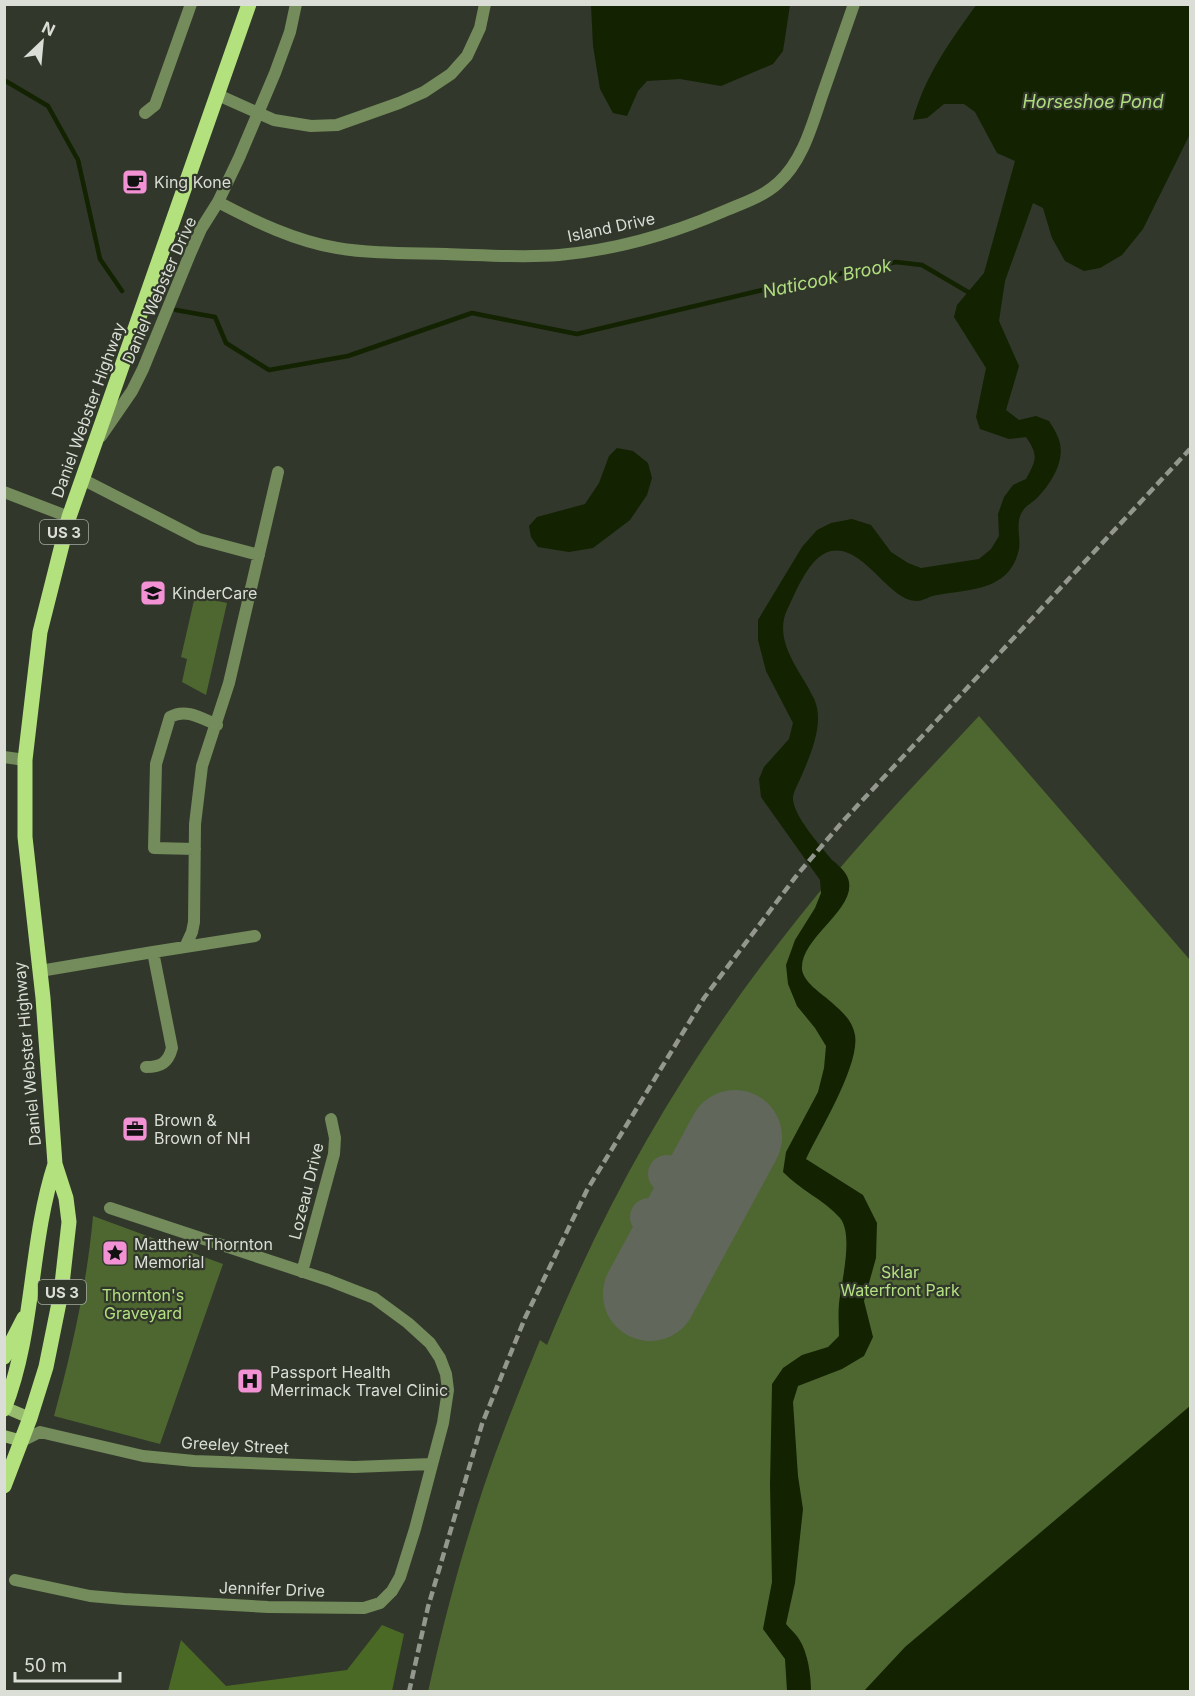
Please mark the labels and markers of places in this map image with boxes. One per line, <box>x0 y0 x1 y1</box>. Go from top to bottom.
cafe icon: King Kone <box>120 167 150 197</box>
place label: King Kone <box>154 172 231 192</box>
school or university icon: KinderCare <box>138 578 168 608</box>
place label: KinderCare <box>172 583 257 603</box>
place label: Brown & Brown of NH <box>154 1110 251 1148</box>
office icon: Brown & Brown of NH <box>120 1114 150 1144</box>
place label: Matthew Thornton Memorial <box>134 1234 273 1272</box>
place icon: Matthew Thornton Memorial <box>100 1238 130 1268</box>
place label: Passport Health Merrimack Travel Clinic <box>270 1362 448 1400</box>
hospital icon: Passport Health Merrimack Travel Clinic <box>235 1366 265 1396</box>

